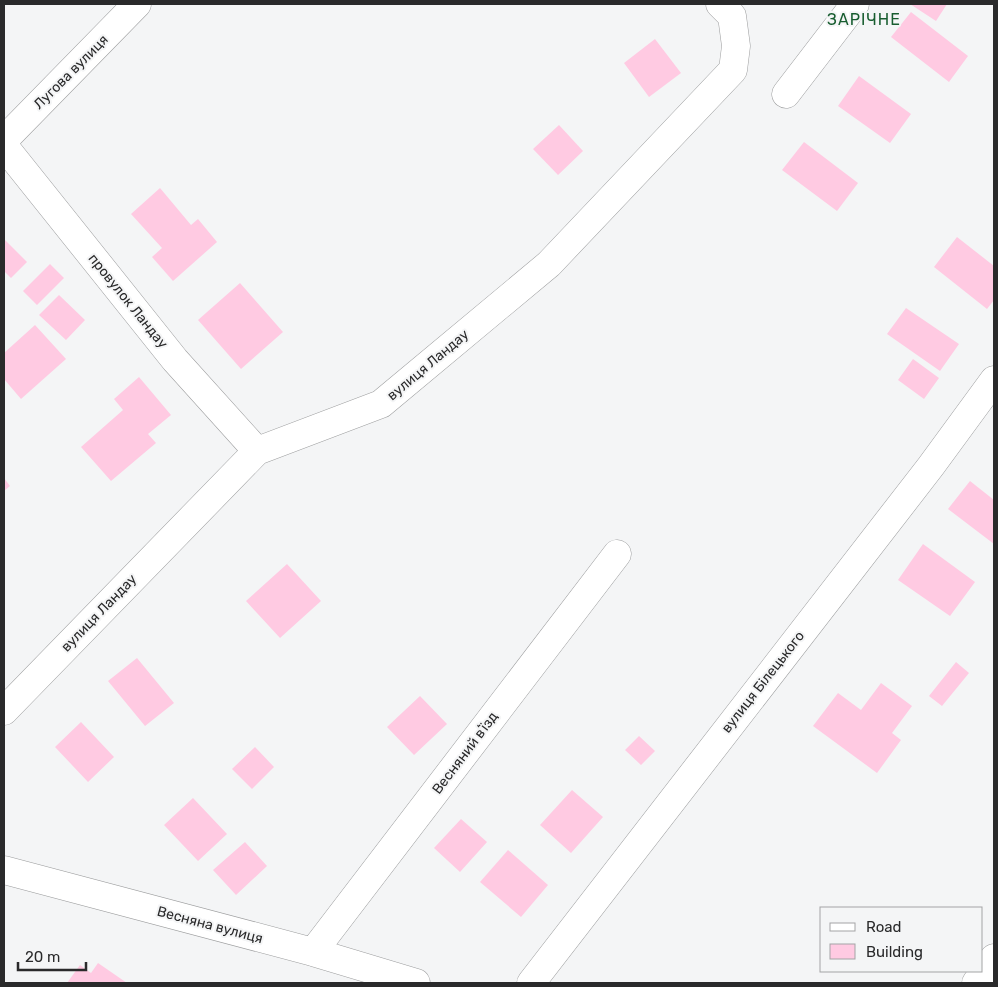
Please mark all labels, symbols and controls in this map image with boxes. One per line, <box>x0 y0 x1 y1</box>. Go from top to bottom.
district label: ЗАРІЧНЕ <box>827 10 901 29</box>
street label: Лугова вулиця <box>30 31 112 113</box>
street label: провулок Ландау <box>85 250 172 352</box>
street label: вулиця Ландау <box>384 326 473 404</box>
street label: вулиця Ландау <box>58 570 141 655</box>
street label: вулиця Білецького <box>718 628 808 736</box>
street label: Весняний вʼїзд <box>429 708 501 798</box>
street label: Весняна вулиця <box>155 903 265 947</box>
legend <box>820 907 983 972</box>
text: Road <box>866 918 902 936</box>
scale bar <box>18 940 85 972</box>
text: Building <box>866 943 923 961</box>
text: 20 m <box>25 948 60 966</box>

